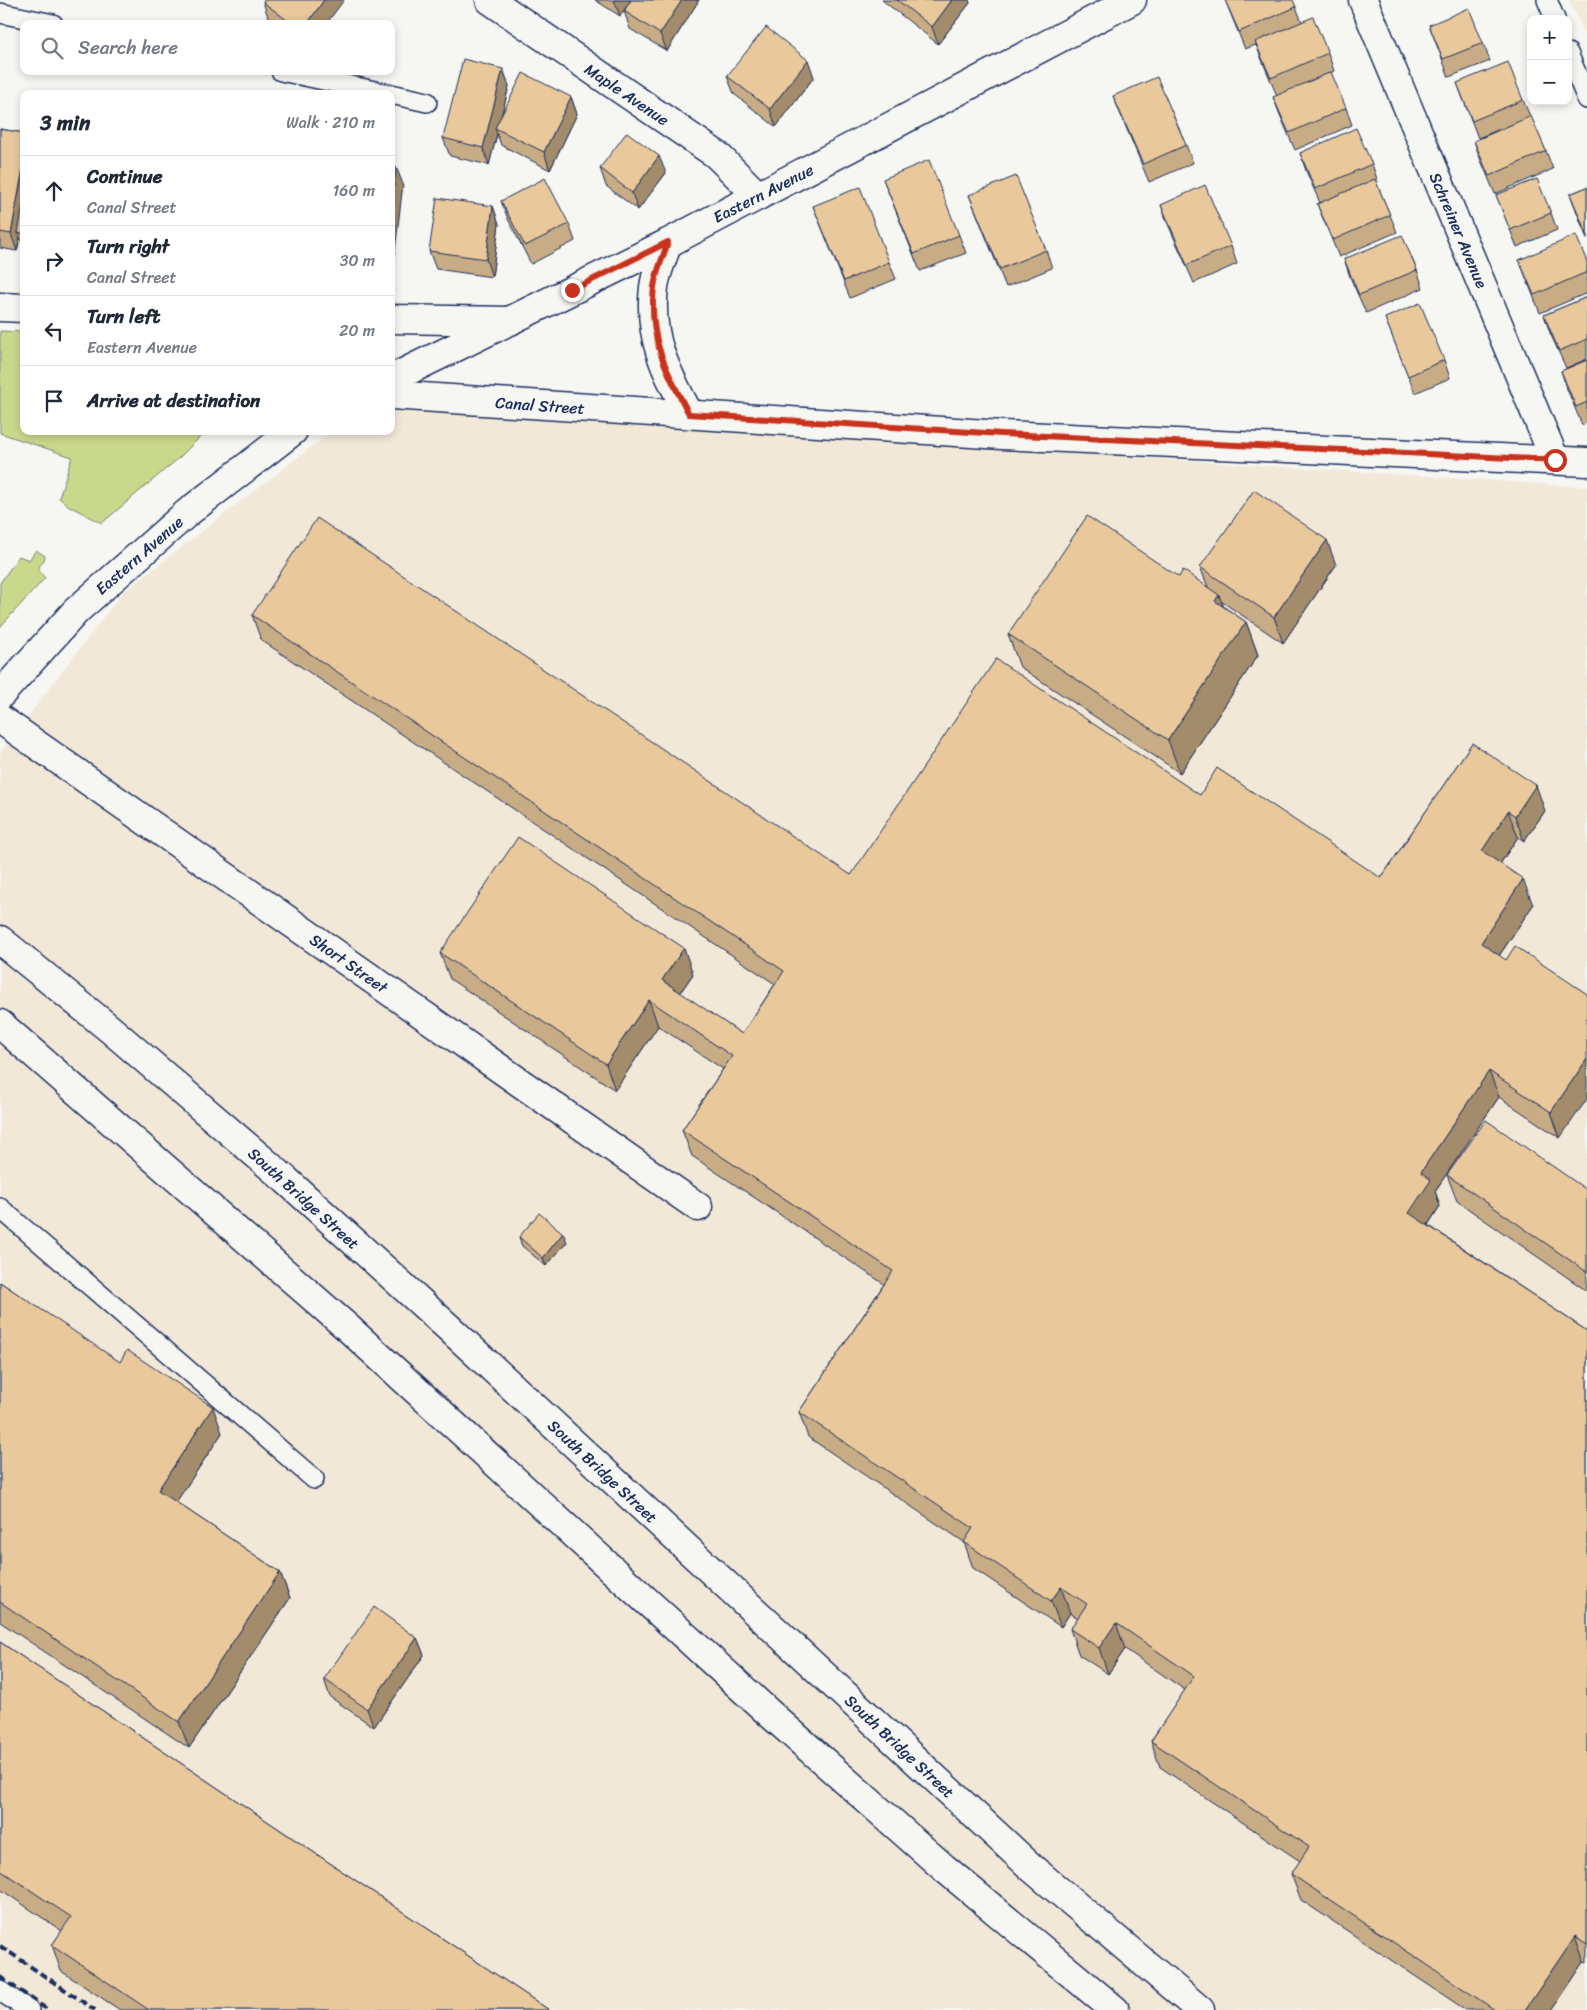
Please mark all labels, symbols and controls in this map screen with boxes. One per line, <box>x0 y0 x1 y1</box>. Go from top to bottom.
map controls <box>1527 15 1572 105</box>
button: + <box>1527 15 1572 60</box>
search box <box>20 20 395 75</box>
text: Search here <box>78 31 178 64</box>
icon: search <box>38 34 66 62</box>
street label: Maple Avenue <box>578 55 675 134</box>
button: − <box>1527 60 1572 105</box>
text: 3 min <box>40 104 90 142</box>
text: Walk · 210 m <box>286 108 375 137</box>
street label: Eastern Avenue <box>708 156 819 231</box>
text: Continue <box>87 160 163 193</box>
street label: Schreiner Avenue <box>1421 168 1496 293</box>
text: 160 m <box>332 176 375 205</box>
icon: ahead <box>40 177 68 205</box>
text: Canal Street <box>87 193 176 222</box>
text: Turn right <box>87 230 169 263</box>
text: 30 m <box>340 246 375 275</box>
icon: right <box>40 247 68 275</box>
text: Canal Street <box>87 263 176 292</box>
route end <box>561 279 584 302</box>
text: Turn left <box>87 300 160 333</box>
text: 20 m <box>339 316 375 345</box>
icon: left <box>40 317 68 345</box>
text: Eastern Avenue <box>87 333 197 362</box>
text: Arrive at destination <box>87 384 260 417</box>
icon: arrive <box>40 387 68 415</box>
street label: Canal Street <box>494 388 586 423</box>
route start <box>1544 449 1567 472</box>
street label: Eastern Avenue <box>88 508 190 602</box>
street label: Short Street <box>303 926 394 1001</box>
street label: South Bridge Street <box>241 1140 366 1257</box>
street label: South Bridge Street <box>541 1412 665 1531</box>
street label: South Bridge Street <box>838 1687 962 1806</box>

